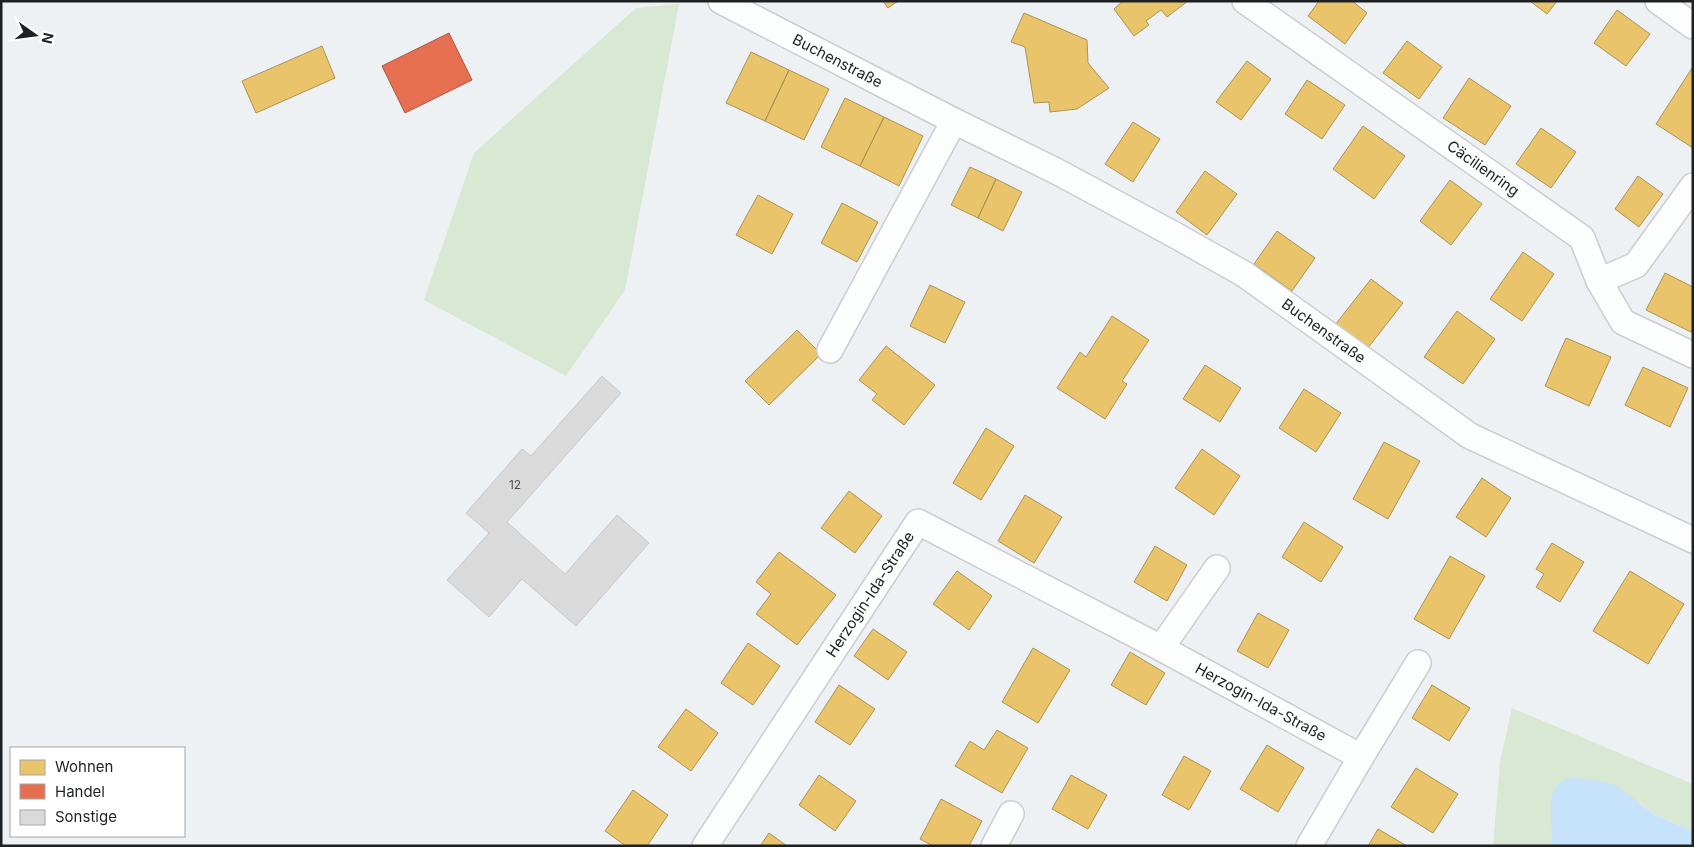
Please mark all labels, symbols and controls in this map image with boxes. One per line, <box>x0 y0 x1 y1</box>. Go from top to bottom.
north arrow <box>10 10 60 60</box>
street label: Buchenstraße <box>789 29 886 92</box>
text: N <box>39 31 58 45</box>
street label: Cäcilienring <box>1443 136 1523 200</box>
street label: Buchenstraße <box>1278 294 1370 367</box>
house number: 12 <box>509 477 521 492</box>
street label: Herzogin-Ida-Straße <box>822 528 918 661</box>
street label: Herzogin-Ida-Straße <box>1192 659 1330 745</box>
legend <box>10 747 185 837</box>
text: Wohnen <box>55 757 113 776</box>
text: Handel <box>55 782 105 801</box>
text: Sonstige <box>55 807 117 826</box>

